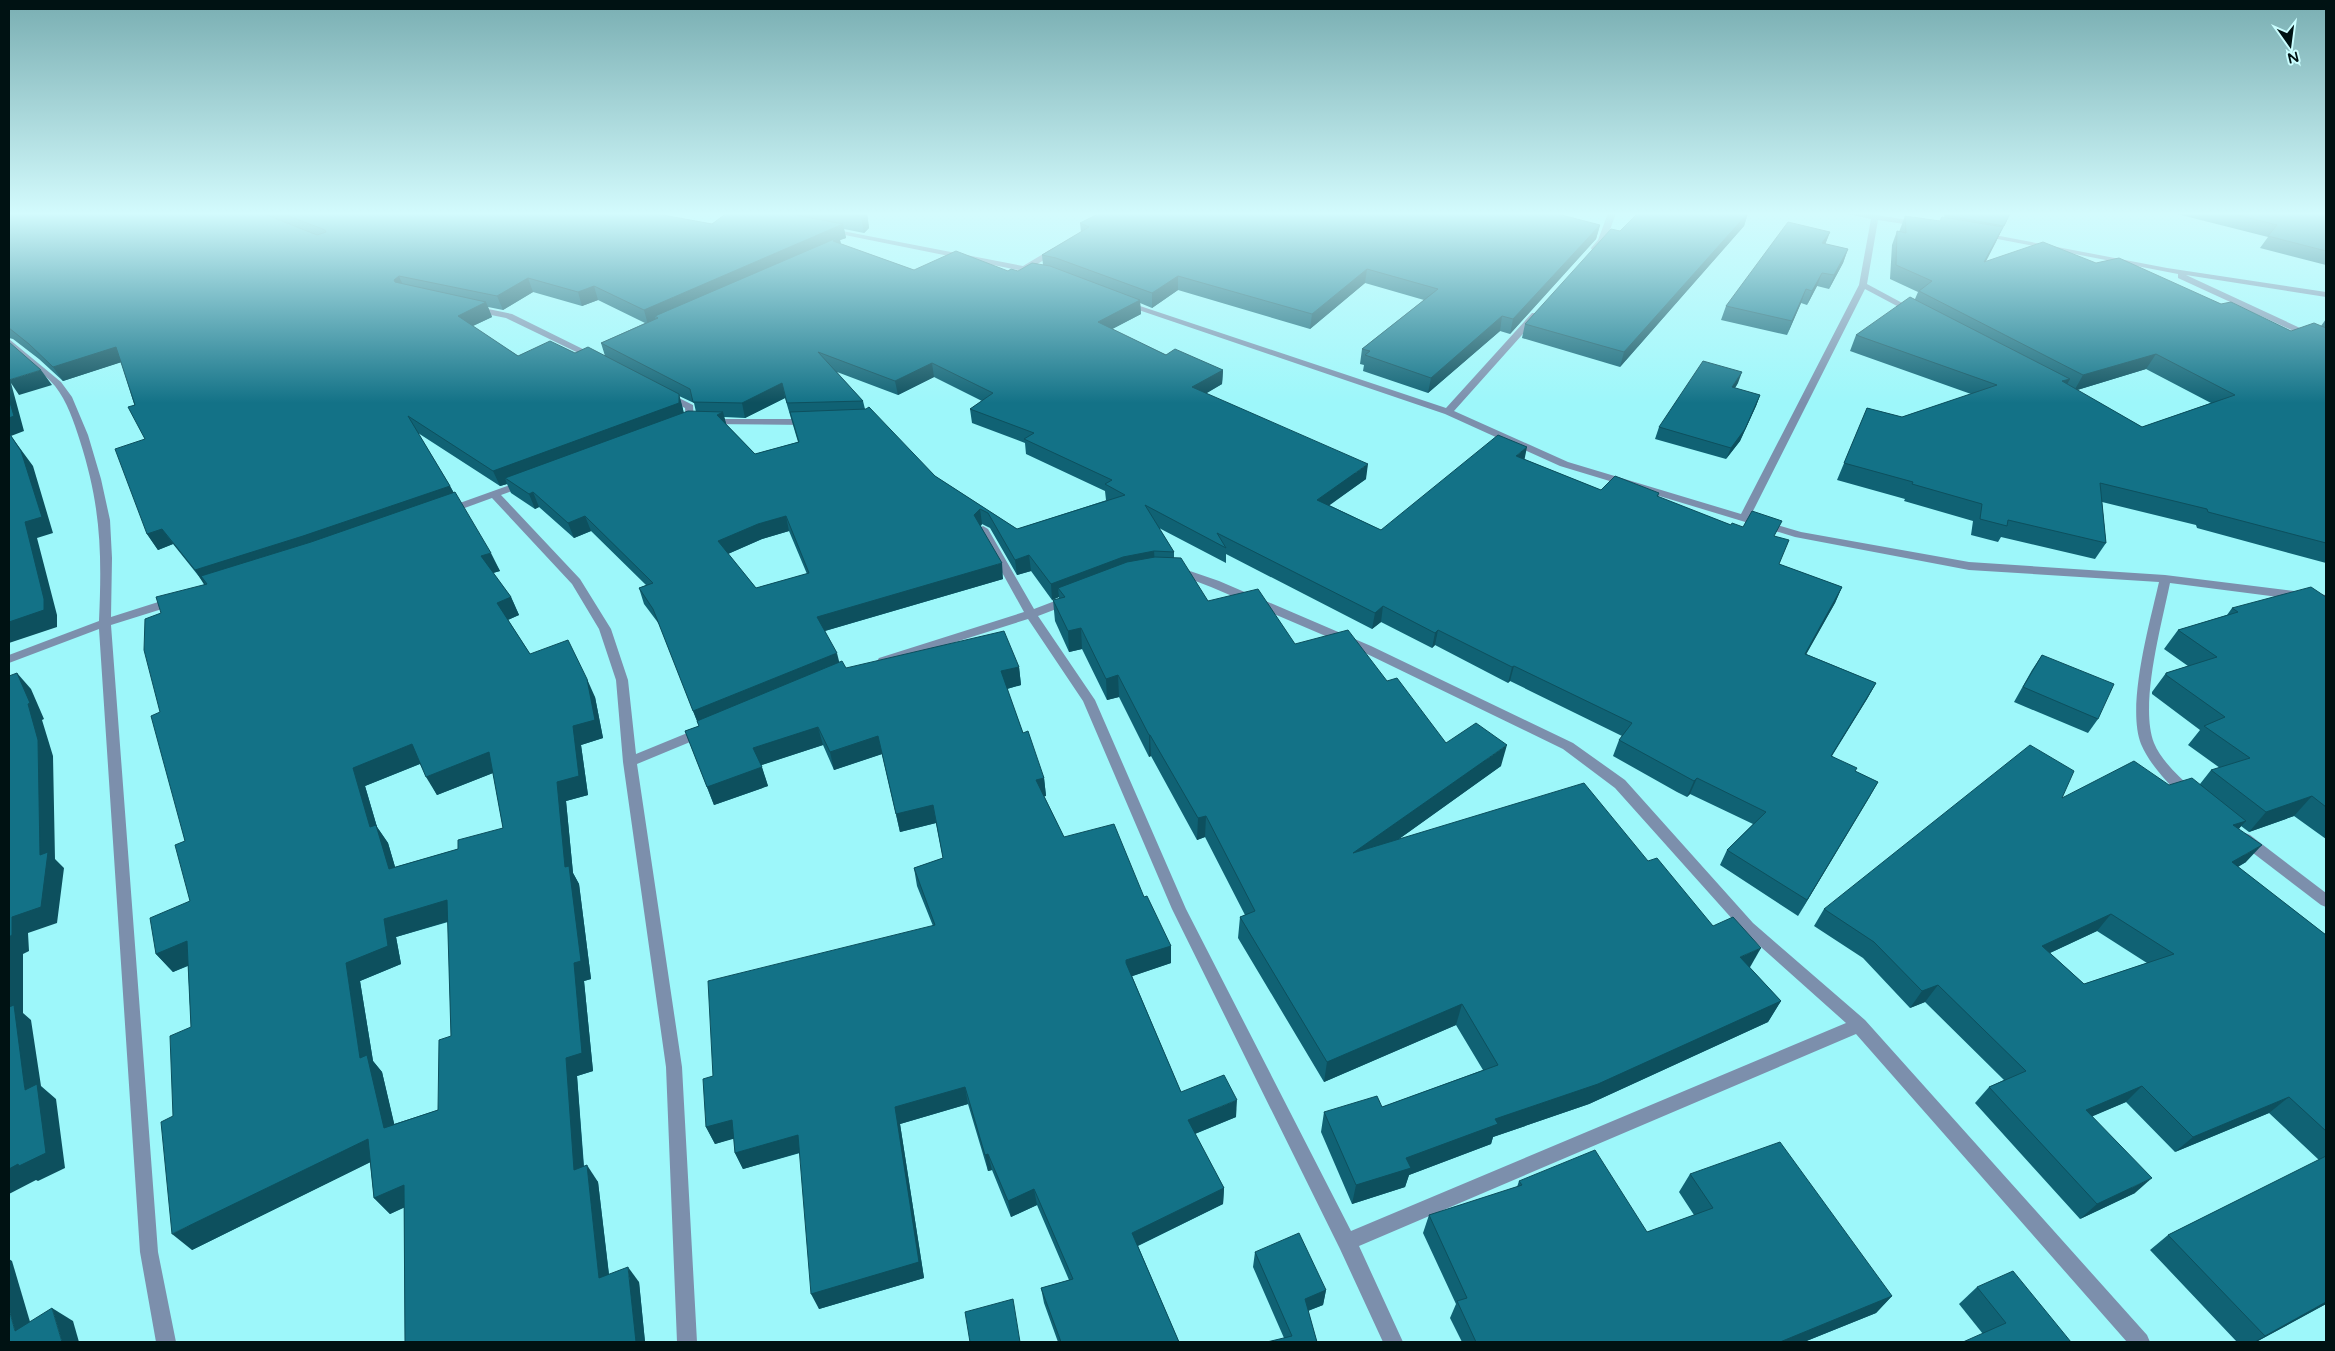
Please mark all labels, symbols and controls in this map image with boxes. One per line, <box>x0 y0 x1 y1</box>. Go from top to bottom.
north arrow <box>2265 20 2315 70</box>
text: N <box>2286 48 2301 67</box>

